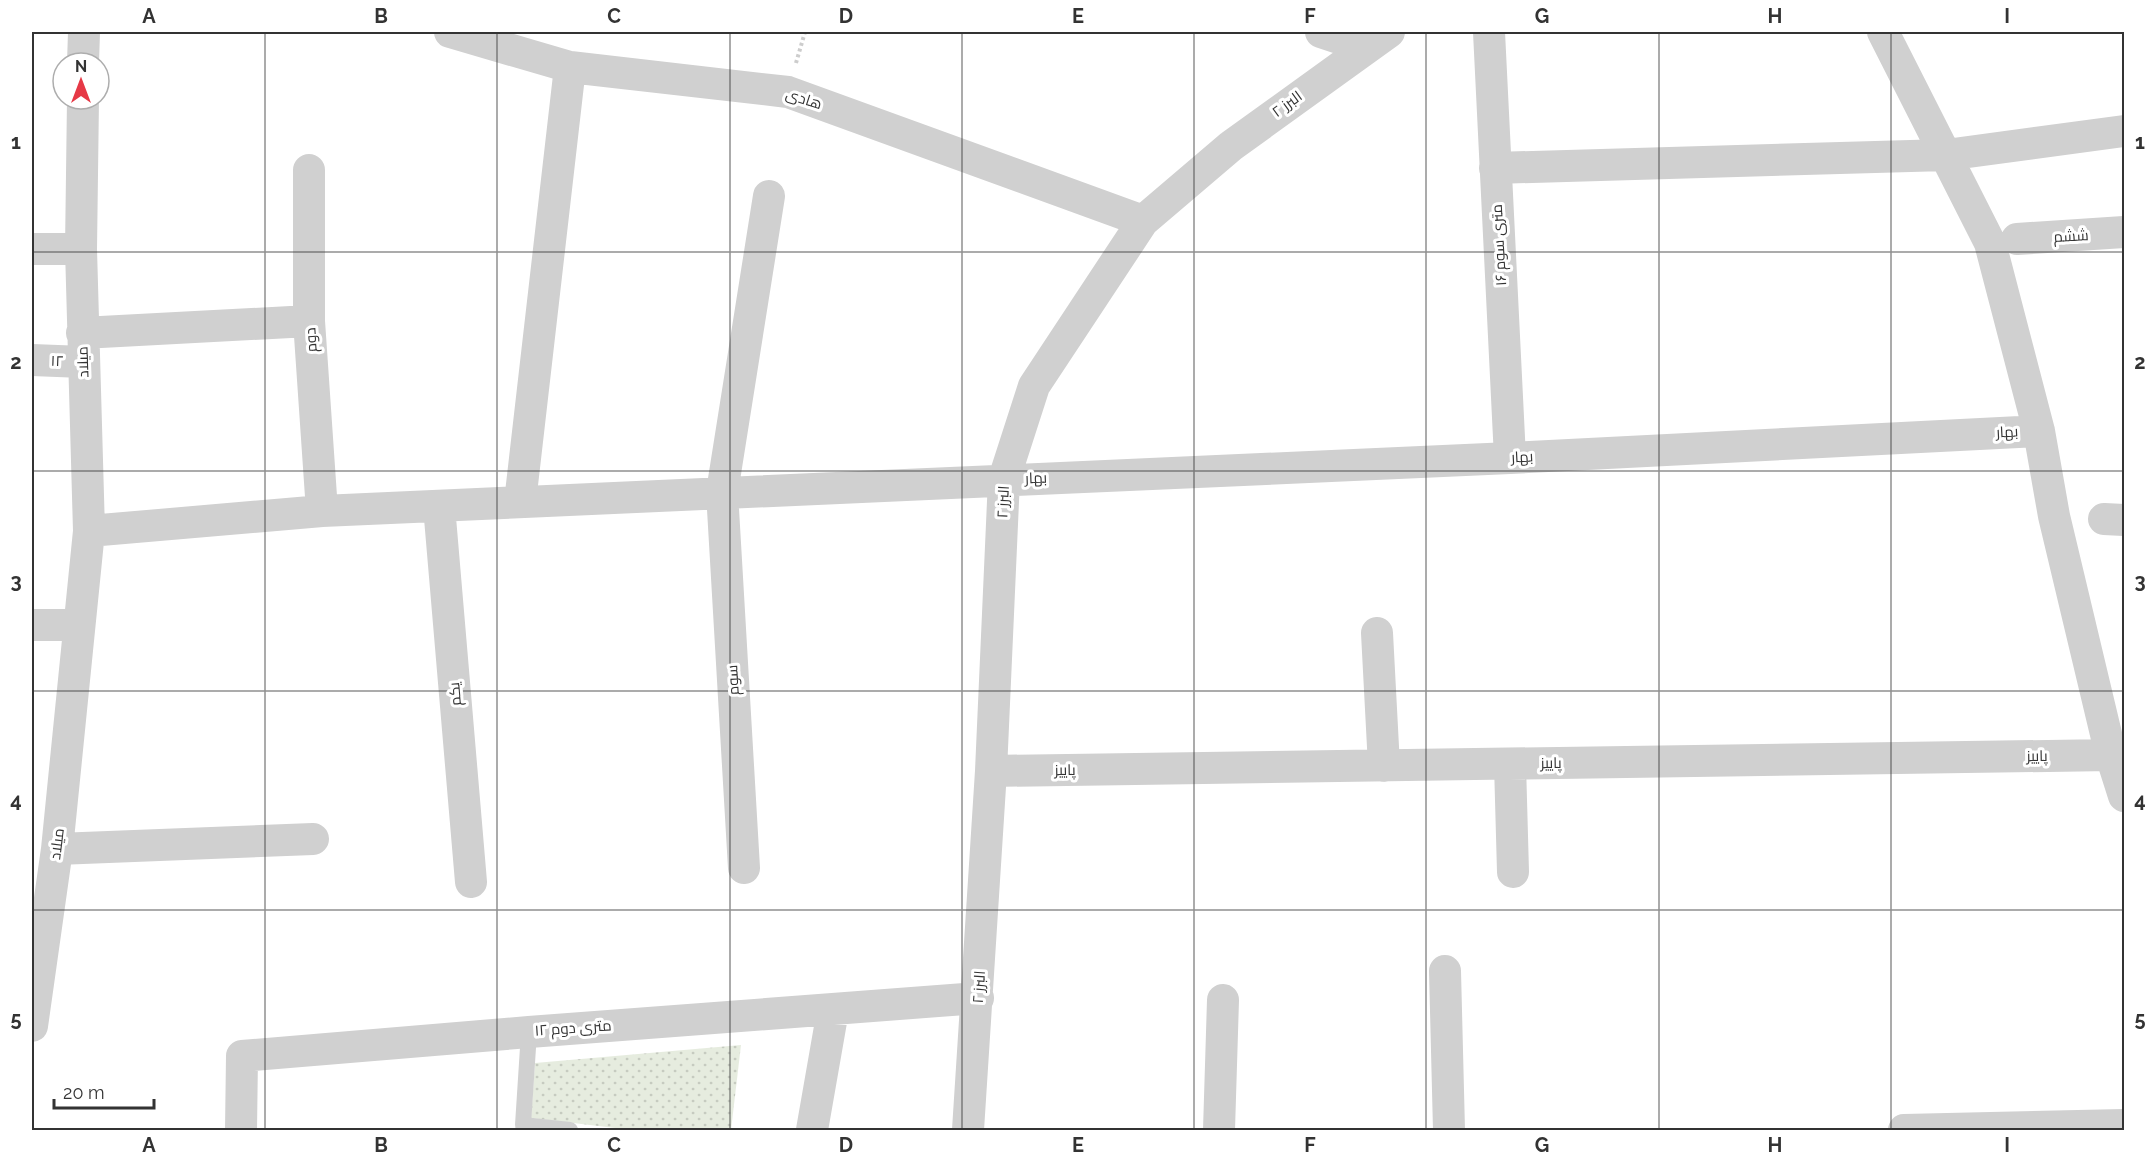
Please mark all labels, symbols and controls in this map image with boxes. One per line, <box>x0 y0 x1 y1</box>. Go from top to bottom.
text: A <box>142 4 156 28</box>
text: B <box>374 4 388 28</box>
text: C <box>607 4 621 28</box>
text: D <box>839 4 853 28</box>
text: E <box>1072 4 1084 28</box>
text: F <box>1304 4 1316 28</box>
text: G <box>1535 4 1549 28</box>
text: H <box>1768 4 1782 28</box>
text: I <box>2004 4 2010 28</box>
north arrow <box>51 51 111 111</box>
text: N <box>75 57 87 76</box>
street label: هادی <box>783 85 824 114</box>
street label: البرز ۲ <box>1268 87 1306 121</box>
text: 1 <box>11 130 21 154</box>
text: 1 <box>2135 130 2145 154</box>
street label: ۱۶ متری سوم <box>1488 204 1511 286</box>
street label: ششم <box>2053 226 2089 247</box>
street label: دوم <box>301 327 322 353</box>
street label: میلاد <box>73 346 93 378</box>
text: 2 <box>10 350 22 374</box>
text: 2 <box>2134 350 2146 374</box>
street label: ۱۲ <box>50 352 64 370</box>
street label: بهار <box>1994 422 2019 443</box>
street label: بهار <box>1509 447 1534 468</box>
street label: بهار <box>1024 469 1047 488</box>
street label: البرز ۲ <box>993 485 1013 519</box>
text: 3 <box>10 569 22 593</box>
text: 3 <box>2134 569 2146 593</box>
street label: سوم <box>723 664 744 696</box>
street label: یکم <box>445 681 466 707</box>
street label: پاییز <box>2025 747 2048 766</box>
street label: پاییز <box>1539 754 1562 773</box>
street label: پاییز <box>1053 761 1076 780</box>
text: 4 <box>10 788 22 812</box>
text: 4 <box>2134 788 2146 812</box>
street label: میلاد <box>46 827 68 861</box>
street label: البرز ۲ <box>969 970 989 1004</box>
text: 5 <box>10 1007 22 1031</box>
text: 5 <box>2134 1007 2146 1031</box>
street label: ۱۲ متری دوم <box>534 1016 612 1041</box>
scale bar <box>54 1072 154 1110</box>
text: 20 m <box>63 1082 105 1103</box>
text: A <box>142 1133 156 1157</box>
text: B <box>374 1133 388 1157</box>
text: C <box>607 1133 621 1157</box>
text: D <box>839 1133 853 1157</box>
text: E <box>1072 1133 1084 1157</box>
text: F <box>1304 1133 1316 1157</box>
text: G <box>1535 1133 1549 1157</box>
text: H <box>1768 1133 1782 1157</box>
text: I <box>2004 1133 2010 1157</box>

